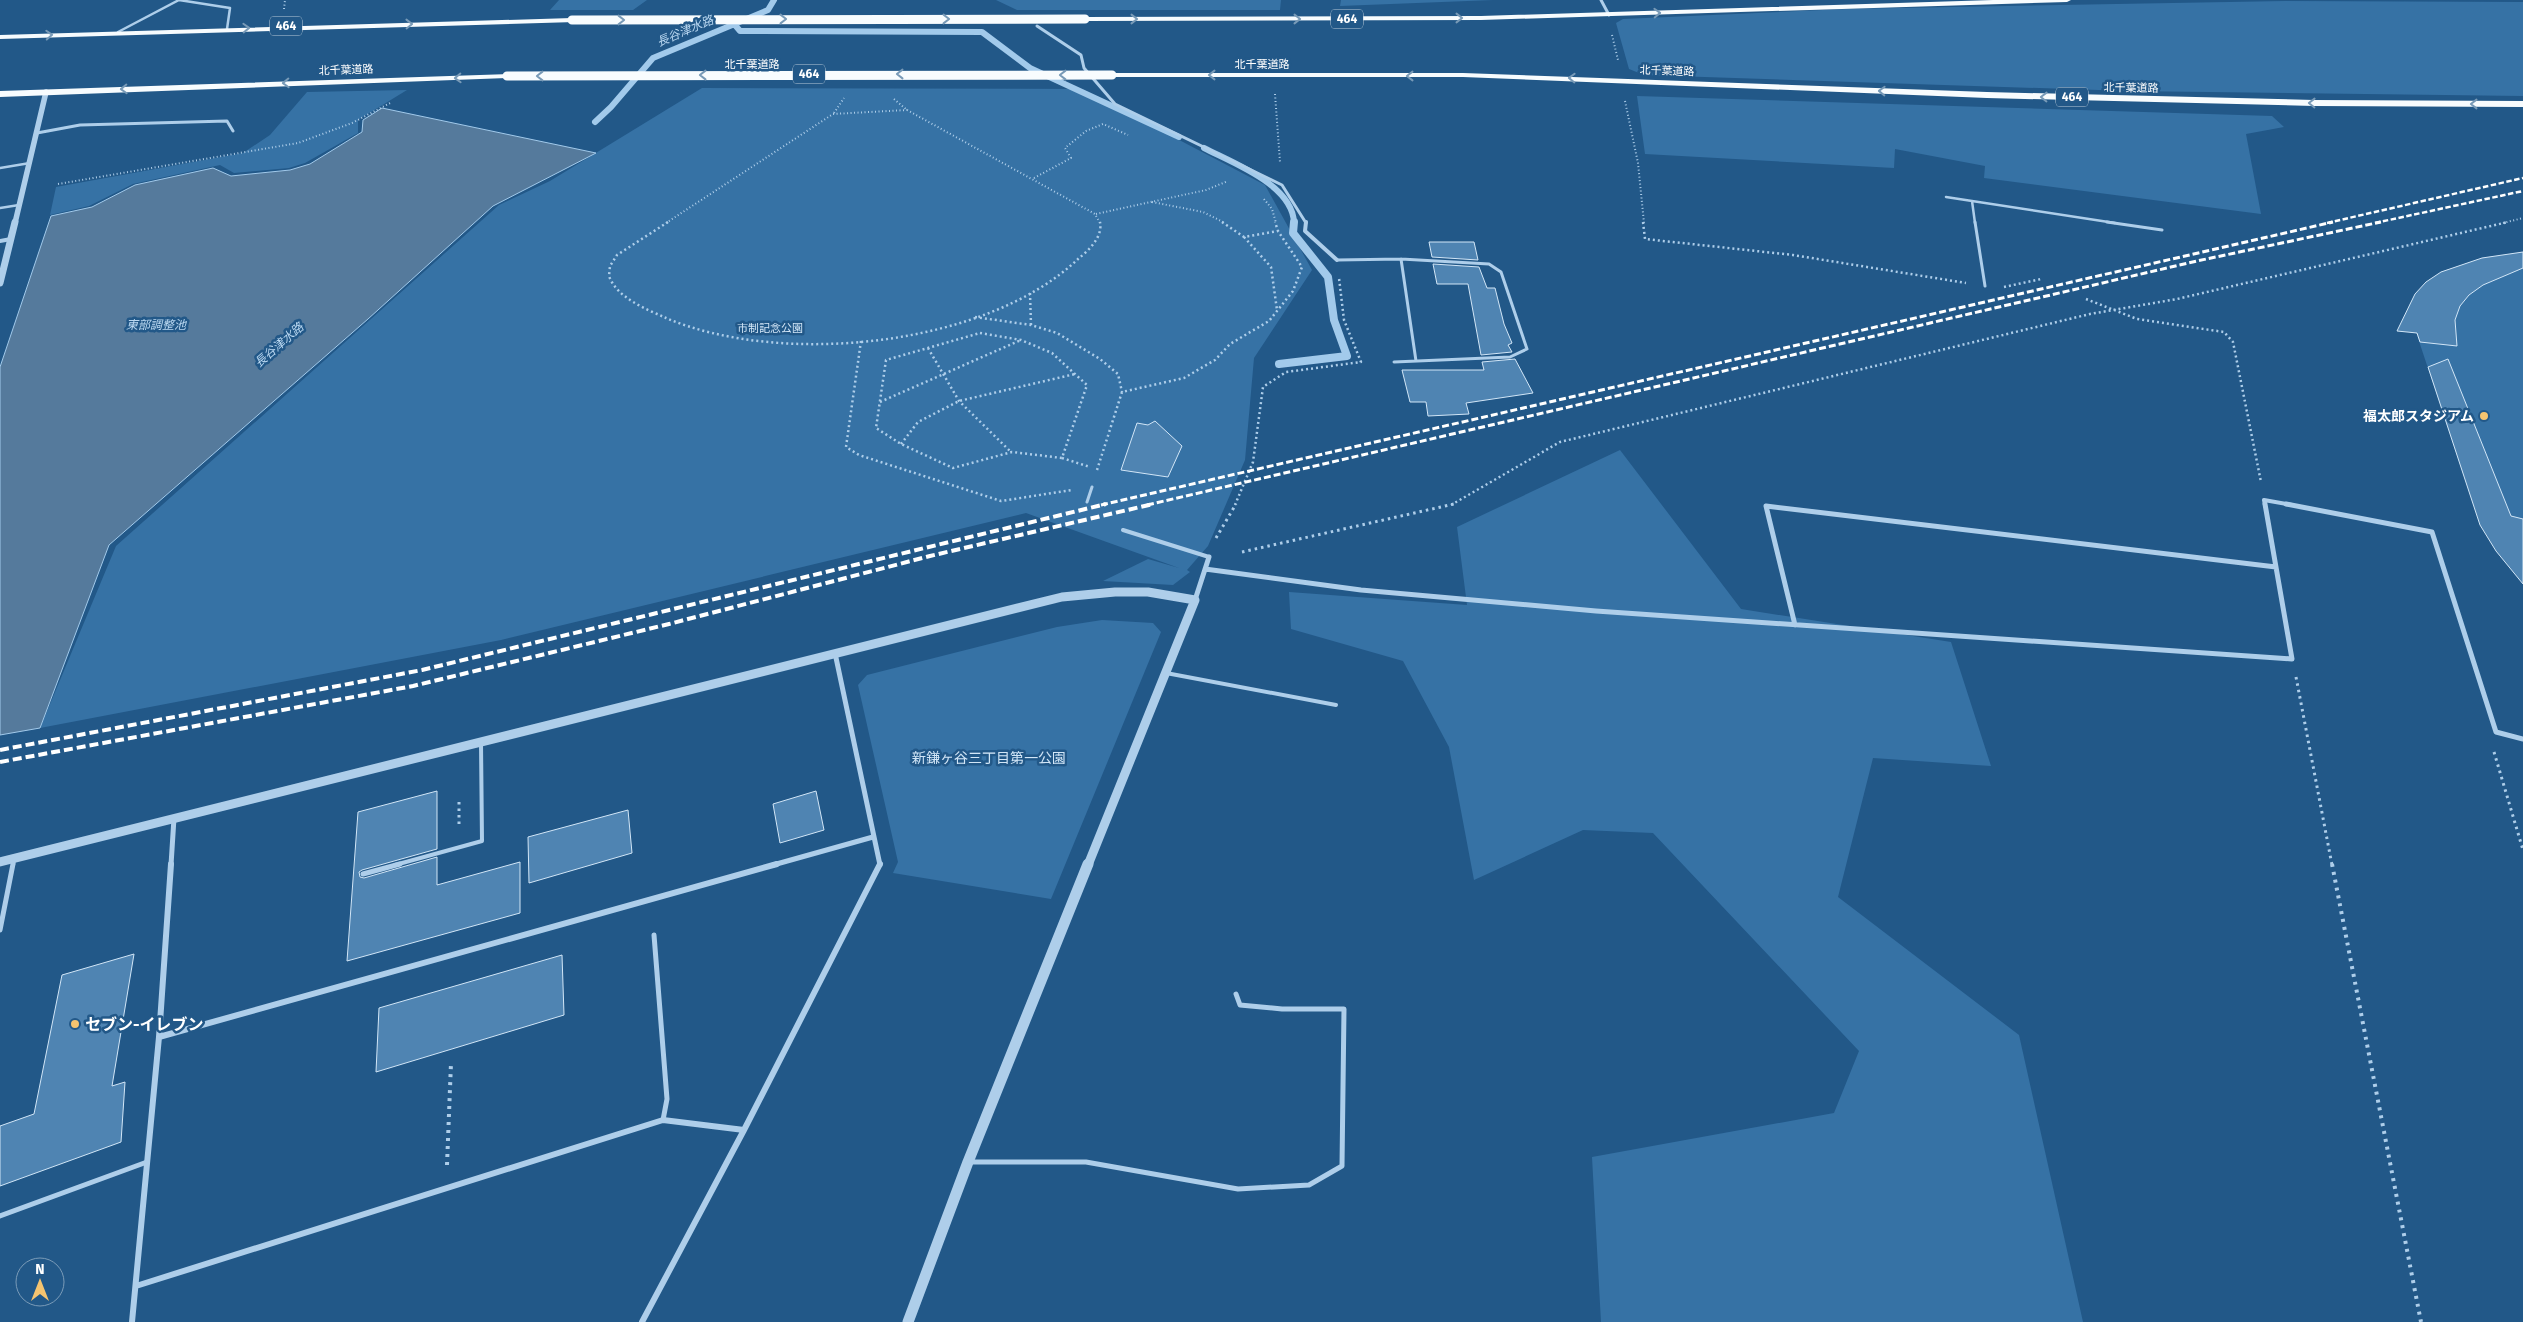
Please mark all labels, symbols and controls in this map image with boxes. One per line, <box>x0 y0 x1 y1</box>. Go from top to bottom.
one-way arrow <box>1654 7 1662 18</box>
road number: 464 <box>1331 10 1363 28</box>
water label: 長谷津水路 <box>655 12 716 49</box>
one-way arrow <box>1456 13 1463 23</box>
one-way arrow <box>780 14 788 24</box>
one-way arrow <box>942 14 950 24</box>
one-way arrow <box>1130 14 1138 24</box>
one-way arrow <box>1293 14 1301 24</box>
one-way arrow <box>618 15 625 25</box>
road number: 464 <box>270 16 302 36</box>
one-way arrow <box>405 19 413 29</box>
one-way arrow <box>242 23 250 33</box>
one-way arrow <box>45 30 53 40</box>
street label: 北千葉道路 <box>725 58 780 71</box>
street label: 北千葉道路 <box>1235 58 1290 71</box>
street label: 北千葉道路 <box>318 63 374 77</box>
road number: 464 <box>793 64 825 84</box>
street label: 北千葉道路 <box>1639 64 1695 78</box>
one-way arrow <box>896 69 904 79</box>
one-way arrow <box>699 70 706 80</box>
one-way arrow <box>1059 70 1066 80</box>
one-way arrow <box>1208 70 1216 80</box>
one-way arrow <box>536 71 544 81</box>
one-way arrow <box>1406 71 1414 81</box>
one-way arrow <box>454 73 462 83</box>
one-way arrow <box>1568 73 1576 84</box>
one-way arrow <box>282 78 290 89</box>
street label: 北千葉道路 <box>2103 81 2159 95</box>
one-way arrow <box>119 84 127 94</box>
one-way arrow <box>1878 86 1886 96</box>
road number: 464 <box>2056 88 2088 106</box>
one-way arrow <box>2040 91 2048 102</box>
one-way arrow <box>2308 98 2316 108</box>
one-way arrow <box>2470 99 2478 109</box>
water label: 東部調整池 <box>126 318 187 332</box>
water label: 長谷津水路 <box>252 319 307 370</box>
park label: 市制記念公園 <box>737 322 803 335</box>
place label: 福太郎スタジアム <box>2363 408 2474 425</box>
marker: 福太郎スタジアム <box>2478 410 2490 422</box>
park label: 新鎌ヶ谷三丁目第一公園 <box>912 750 1066 767</box>
place label: セブン-イレブン <box>85 1015 204 1034</box>
marker: セブン-イレブン <box>69 1018 81 1030</box>
north arrow <box>15 1257 65 1307</box>
text: N <box>35 1261 45 1278</box>

